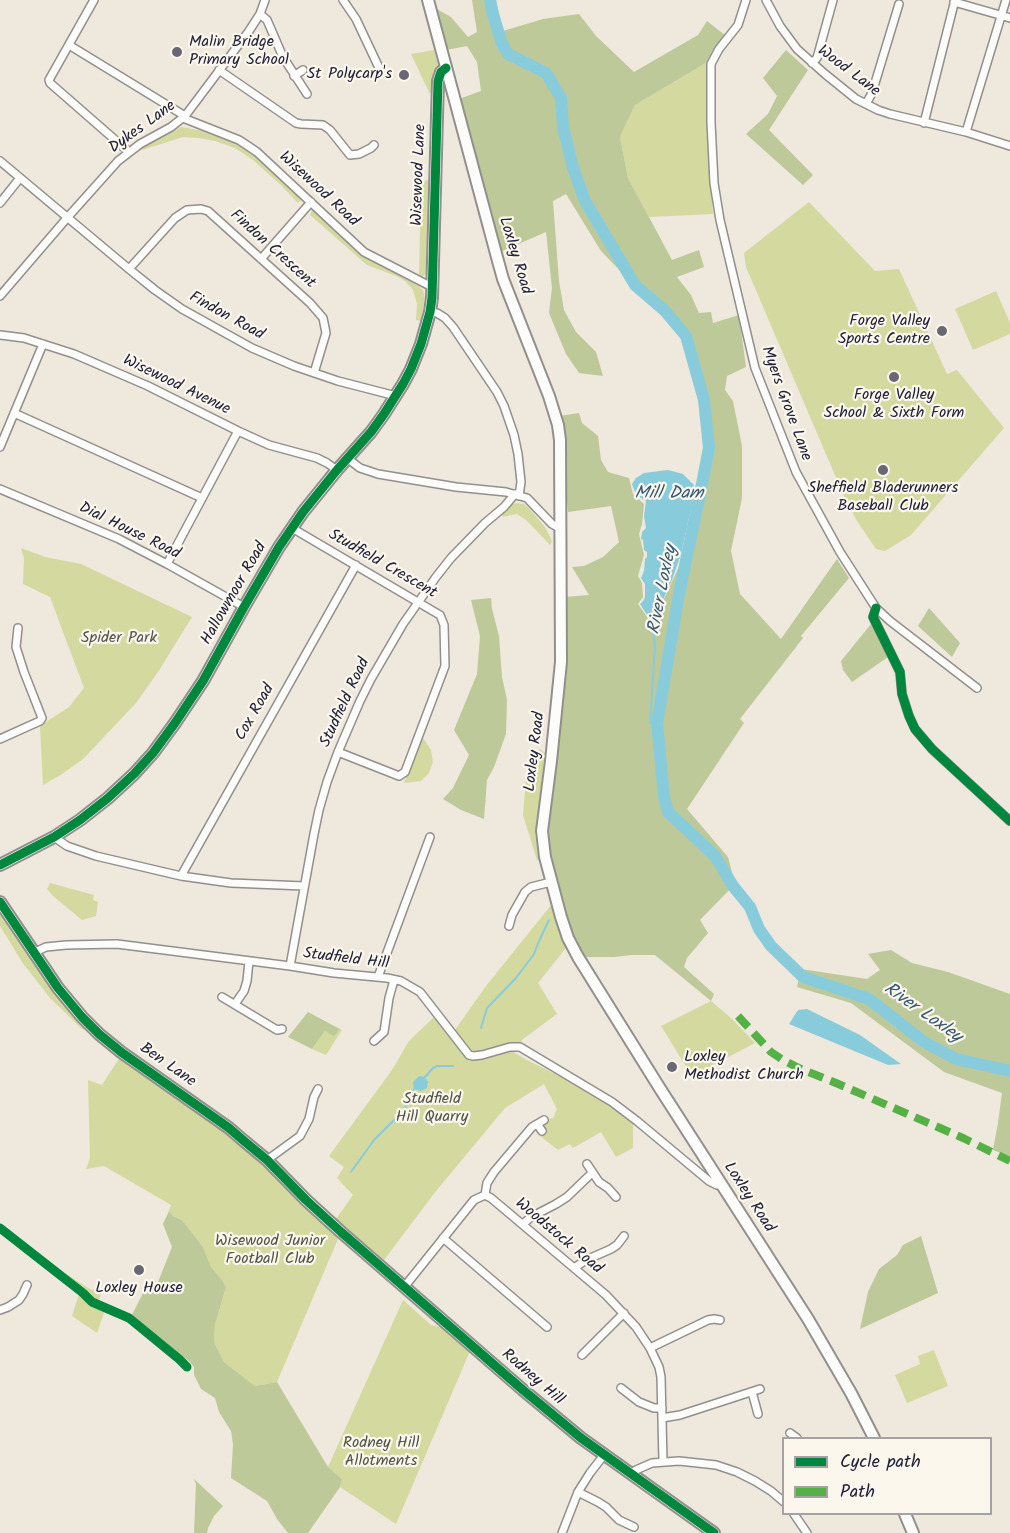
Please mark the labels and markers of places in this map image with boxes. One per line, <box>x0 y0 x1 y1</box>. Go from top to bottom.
place label: Malin Bridge Primary School <box>189 33 289 71</box>
marker: Malin Bridge Primary School <box>170 45 184 59</box>
place label: St Polycarp's <box>307 65 392 85</box>
marker: St Polycarp's <box>397 68 411 82</box>
place label: Forge Valley Sports Centre <box>838 312 930 350</box>
marker: Forge Valley Sports Centre <box>935 324 949 338</box>
marker: Forge Valley School & Sixth Form <box>887 370 901 384</box>
place label: Forge Valley School & Sixth Form <box>824 386 964 424</box>
marker: Sheffield Bladerunners Baseball Club <box>876 463 890 477</box>
place label: Sheffield Bladerunners Baseball Club <box>808 479 958 517</box>
place label: Loxley Methodist Church <box>684 1048 804 1086</box>
marker: Loxley Methodist Church <box>665 1060 679 1074</box>
marker: Loxley House <box>132 1263 146 1277</box>
place label: Loxley House <box>95 1279 183 1299</box>

